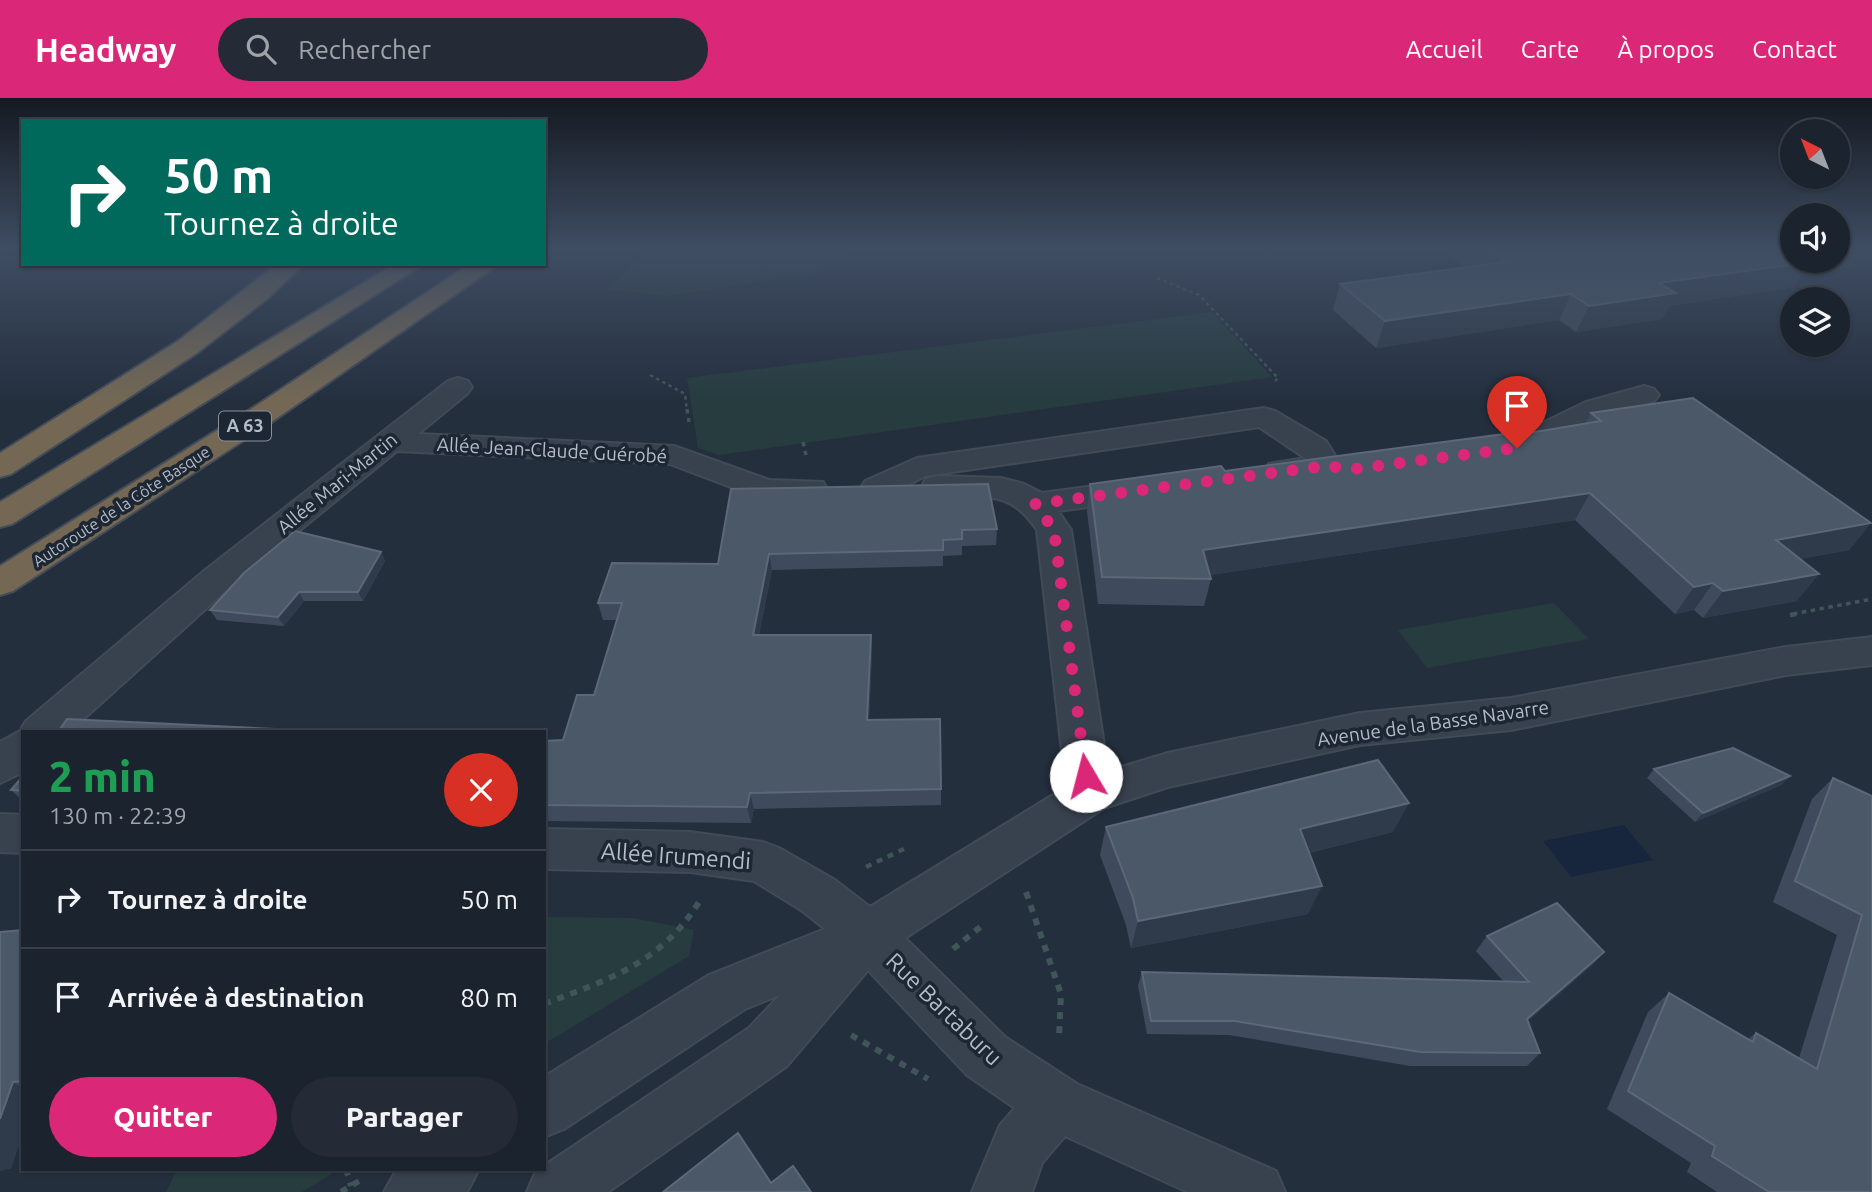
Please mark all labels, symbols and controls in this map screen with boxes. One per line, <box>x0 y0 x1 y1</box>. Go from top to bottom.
search box <box>218 18 708 81</box>
icon: search <box>242 30 280 68</box>
text: Headway <box>35 31 176 68</box>
text: Rechercher <box>298 35 431 64</box>
text: Accueil <box>1406 36 1483 63</box>
text: Carte <box>1521 36 1580 63</box>
text: À propos <box>1618 36 1714 63</box>
text: Contact <box>1752 36 1837 63</box>
north arrow <box>1780 119 1850 189</box>
map controls <box>1780 119 1850 357</box>
icon: right <box>49 147 140 238</box>
text: 50 m <box>164 147 273 202</box>
button: sound <box>1780 203 1850 273</box>
text: Tournez à droite <box>164 205 399 241</box>
button: layers <box>1780 287 1850 357</box>
pin <box>1487 376 1547 448</box>
icon: arrive <box>1498 387 1536 425</box>
road number: A 63 <box>219 412 271 440</box>
street label: Allée Mari-Martin <box>273 428 401 538</box>
street label: Allée Jean-Claude Guérobé <box>436 433 668 467</box>
street label: Autoroute de la Côte Basque <box>29 442 213 570</box>
street label: Avenue de la Basse Navarre <box>1316 696 1550 750</box>
position arrow <box>1049 739 1123 813</box>
text: 2 min <box>49 753 156 800</box>
button: close <box>444 753 518 827</box>
text: 130 m · 22:39 <box>49 803 187 828</box>
street label: Allée Irumendi <box>600 838 752 873</box>
icon: right <box>49 880 87 918</box>
text: Tournez à droite <box>108 885 307 914</box>
text: 50 m <box>460 885 518 914</box>
street label: Rue Bartaburu <box>882 948 1007 1070</box>
icon: arrive <box>49 978 87 1016</box>
text: Arrivée à destination <box>108 983 364 1012</box>
text: 80 m <box>460 983 518 1012</box>
button: Quitter <box>49 1077 277 1157</box>
button: Partager <box>291 1077 518 1157</box>

